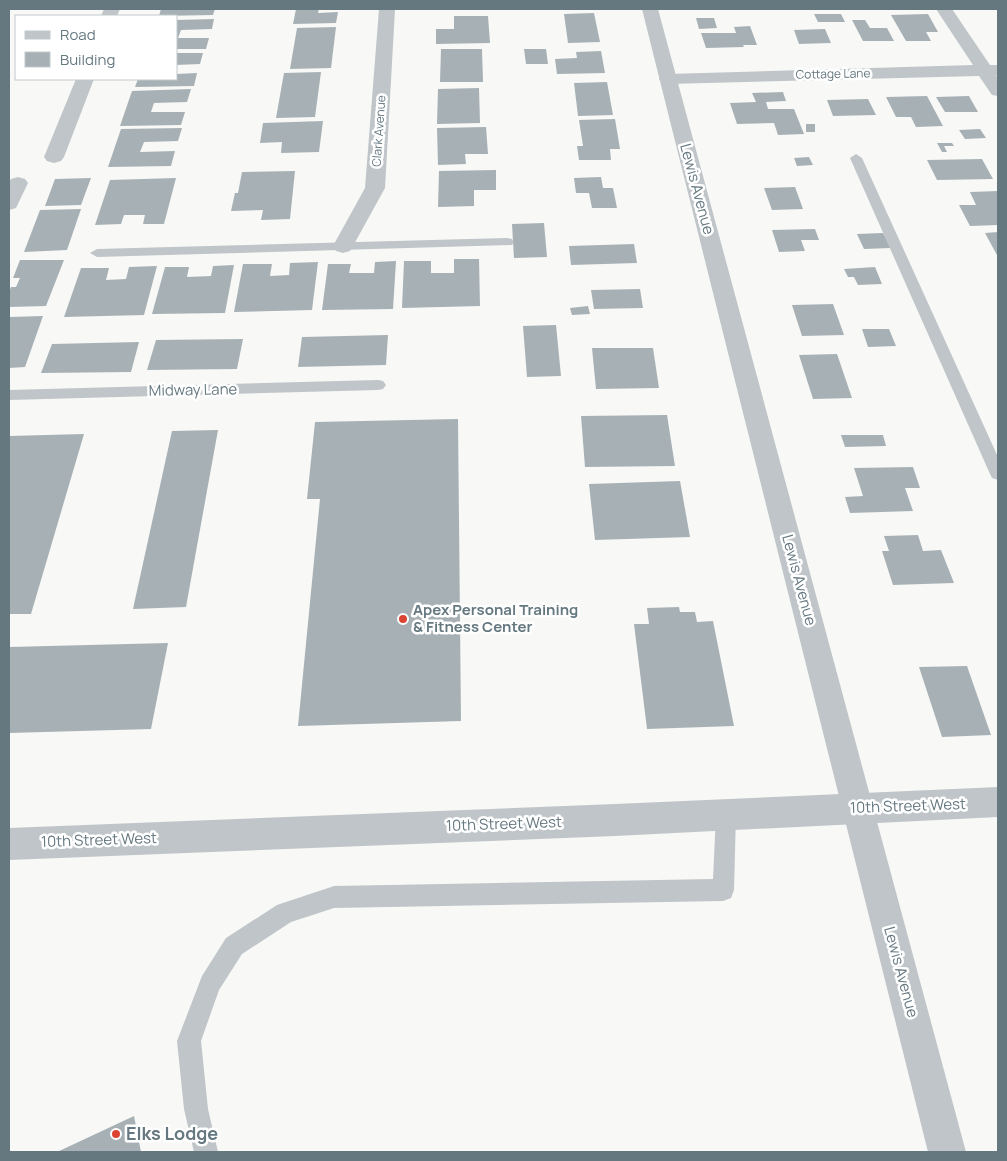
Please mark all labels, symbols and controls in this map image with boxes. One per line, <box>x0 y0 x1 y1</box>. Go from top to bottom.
legend <box>15 15 178 80</box>
text: Road <box>60 24 96 45</box>
text: Building <box>60 49 115 70</box>
street label: Cottage Lane <box>796 64 870 83</box>
street label: Clark Avenue <box>368 95 389 167</box>
street label: Lewis Avenue <box>675 141 720 237</box>
street label: Midway Lane <box>149 378 238 401</box>
street label: Lewis Avenue <box>777 532 822 628</box>
place label: Apex Personal Training & Fitness Center <box>413 599 578 637</box>
marker: Apex Personal Training & Fitness Center <box>397 613 409 625</box>
street label: 10th Street West <box>850 793 966 818</box>
street label: 10th Street West <box>446 811 562 836</box>
street label: 10th Street West <box>41 827 157 852</box>
street label: Lewis Avenue <box>879 924 924 1020</box>
place label: Elks Lodge <box>126 1121 218 1145</box>
marker: Elks Lodge <box>110 1128 122 1140</box>

